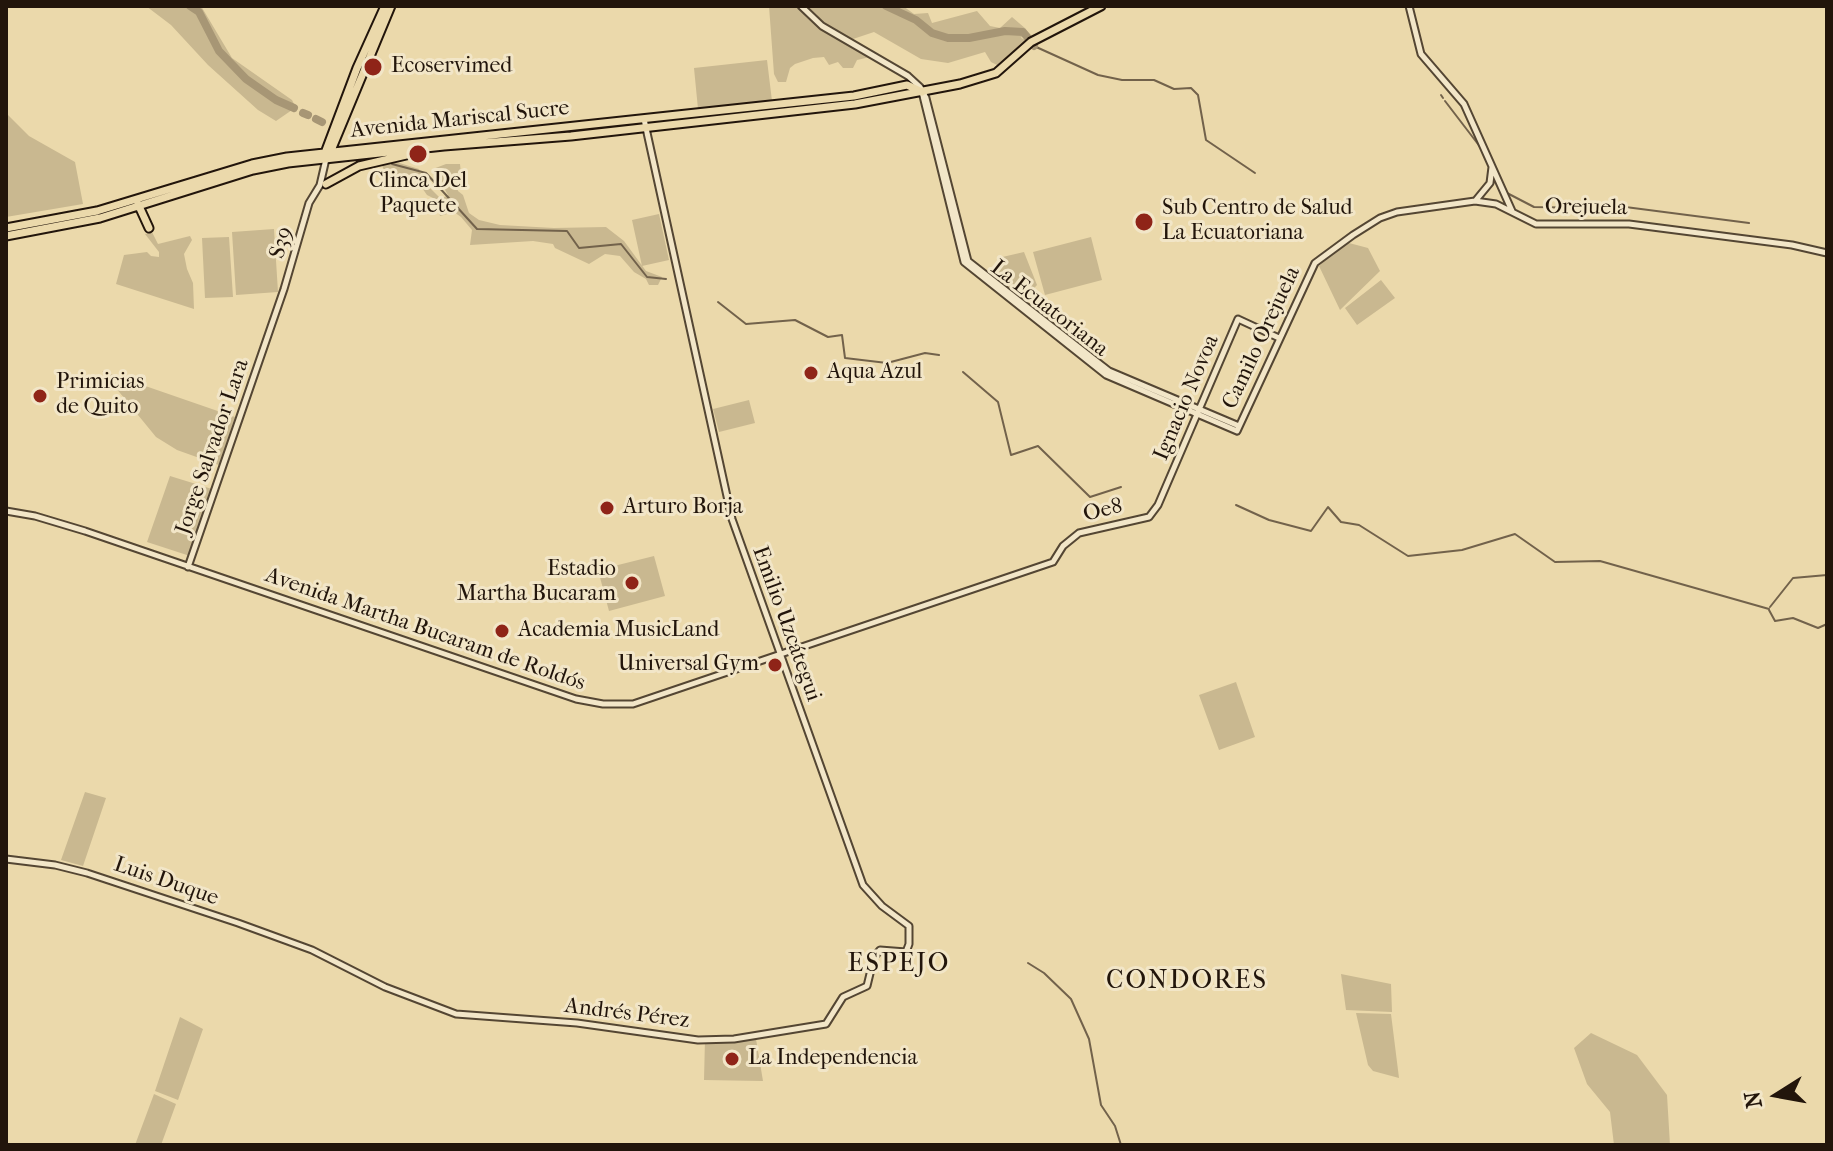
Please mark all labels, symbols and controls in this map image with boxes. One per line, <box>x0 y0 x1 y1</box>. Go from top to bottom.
place label: Ecoservimed <box>391 54 512 80</box>
marker: Ecoservimed <box>362 56 384 78</box>
street label: Avenida Mariscal Sucre <box>349 95 571 145</box>
marker: Clinca Del Paquete <box>407 143 429 165</box>
place label: Clinca Del Paquete <box>369 169 467 220</box>
street label: Orejuela <box>1544 194 1628 222</box>
place label: Sub Centro de Salud La Ecuatoriana <box>1162 196 1353 248</box>
marker: Sub Centro de Salud La Ecuatoriana <box>1133 211 1155 233</box>
street label: S39 <box>265 224 299 262</box>
street label: La Ecuatoriana <box>985 255 1113 363</box>
street label: Camilo Orejuela <box>1217 263 1307 413</box>
street label: Ignacio Novoa <box>1149 331 1225 465</box>
street label: Jorge Salvador Lara <box>171 356 255 538</box>
place label: Aqua Azul <box>827 360 922 386</box>
marker: Aqua Azul <box>802 364 820 382</box>
place label: Primicias de Quito <box>56 370 144 422</box>
marker: Primicias de Quito <box>31 387 49 405</box>
street label: Oe8 <box>1081 494 1125 528</box>
place label: Arturo Borja <box>623 495 743 521</box>
marker: Arturo Borja <box>598 499 616 517</box>
street label: Emilio Uzcátegui <box>746 543 826 705</box>
place label: Estadio Martha Bucaram <box>457 557 616 608</box>
street label: Avenida Martha Bucaram de Roldós <box>262 563 588 697</box>
marker: Estadio Martha Bucaram <box>623 574 641 592</box>
place label: Academia MusicLand <box>518 618 719 644</box>
marker: Academia MusicLand <box>493 622 511 640</box>
place label: Universal Gym <box>618 652 759 678</box>
marker: Universal Gym <box>766 656 784 674</box>
street label: Luis Duque <box>110 852 222 912</box>
district label: ESPEJO <box>848 949 950 981</box>
district label: CONDORES <box>1106 966 1268 998</box>
street label: Andrés Pérez <box>563 993 691 1035</box>
place label: La Independencia <box>748 1046 918 1072</box>
marker: La Independencia <box>723 1050 741 1068</box>
north arrow <box>1737 1055 1817 1135</box>
text: N <box>1739 1089 1768 1110</box>

